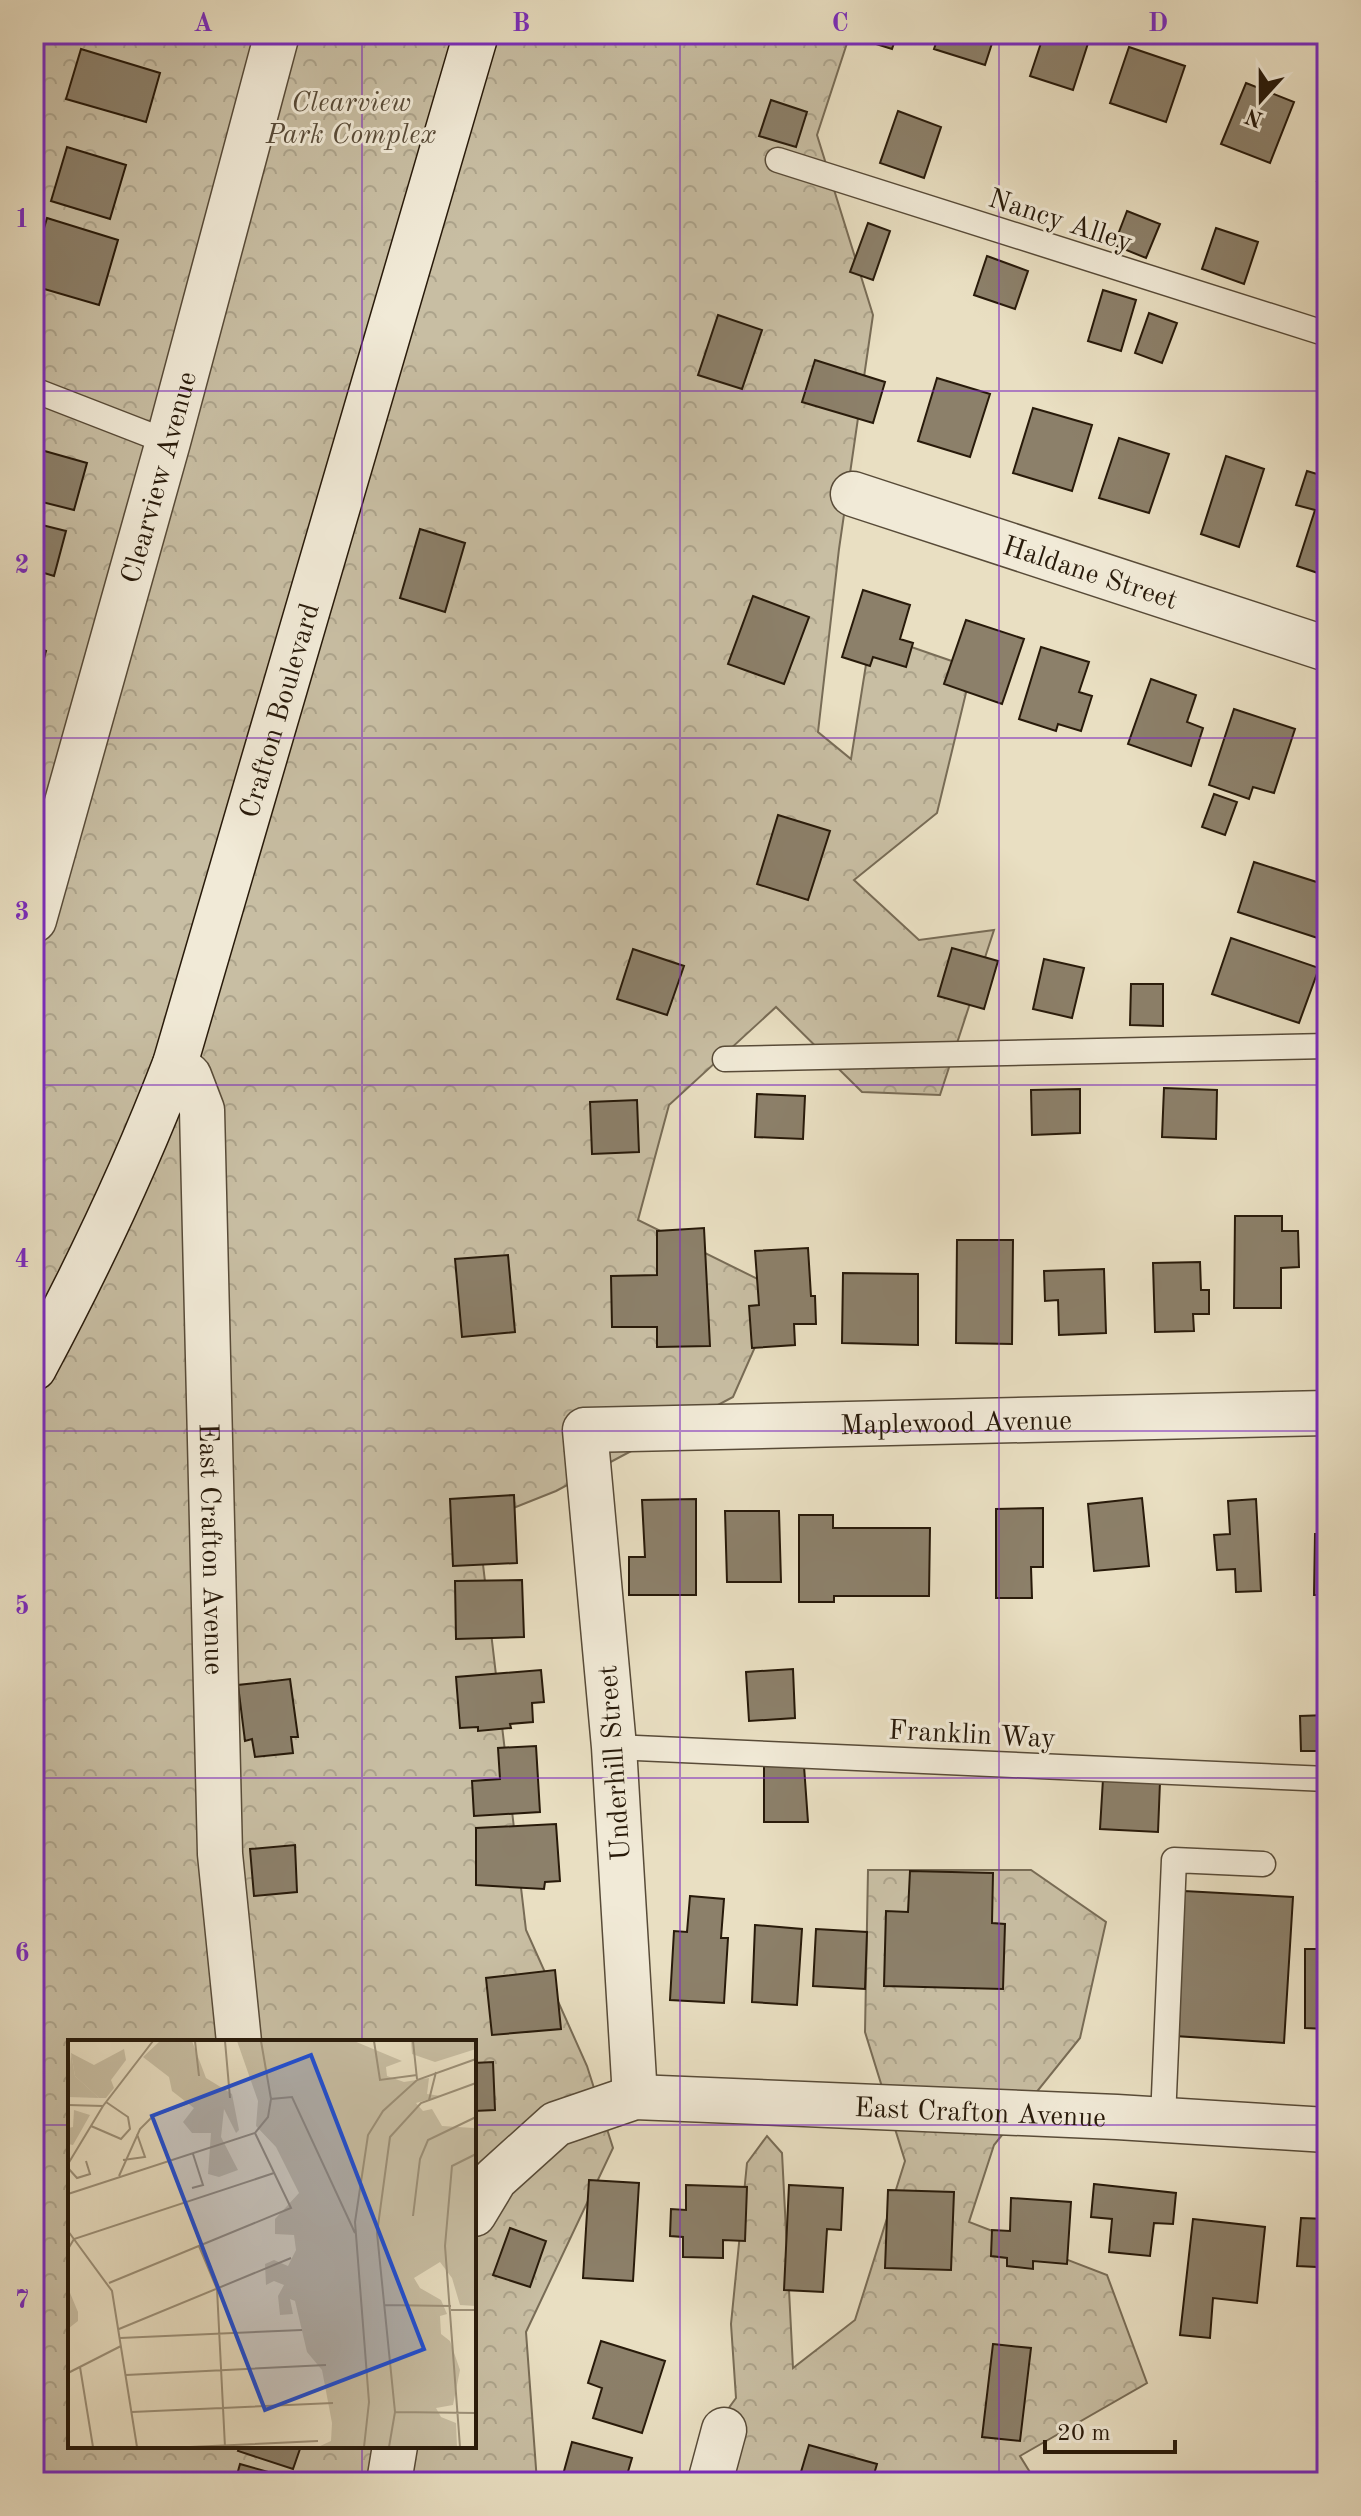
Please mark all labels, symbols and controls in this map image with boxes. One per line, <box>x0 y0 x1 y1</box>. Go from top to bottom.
text: A <box>193 11 213 37</box>
text: B <box>512 11 530 37</box>
text: C <box>831 11 849 37</box>
text: D <box>1148 11 1168 37</box>
north arrow <box>1221 60 1301 140</box>
park label: Clearview Park Complex <box>265 90 436 150</box>
text: N <box>1243 103 1266 130</box>
street label: Nancy Alley <box>985 185 1136 258</box>
text: 1 <box>14 207 30 233</box>
street label: Clearview Avenue <box>118 369 203 587</box>
street label: Haldane Street <box>999 533 1181 616</box>
text: 2 <box>14 553 30 579</box>
street label: Crafton Boulevard <box>237 600 326 822</box>
text: 3 <box>14 900 30 926</box>
text: 4 <box>14 1247 30 1273</box>
street label: Maplewood Avenue <box>840 1408 1072 1441</box>
street label: East Crafton Avenue <box>193 1423 227 1675</box>
text: 5 <box>14 1594 30 1620</box>
street label: Underhill Street <box>595 1664 637 1861</box>
street label: Franklin Way <box>887 1718 1057 1754</box>
text: 6 <box>14 1941 30 1967</box>
inset map <box>68 2040 476 2448</box>
street label: East Crafton Avenue <box>854 2095 1107 2134</box>
text: 7 <box>14 2288 30 2314</box>
scale bar <box>1045 2404 1175 2454</box>
text: 20 m <box>1057 2422 1111 2446</box>

